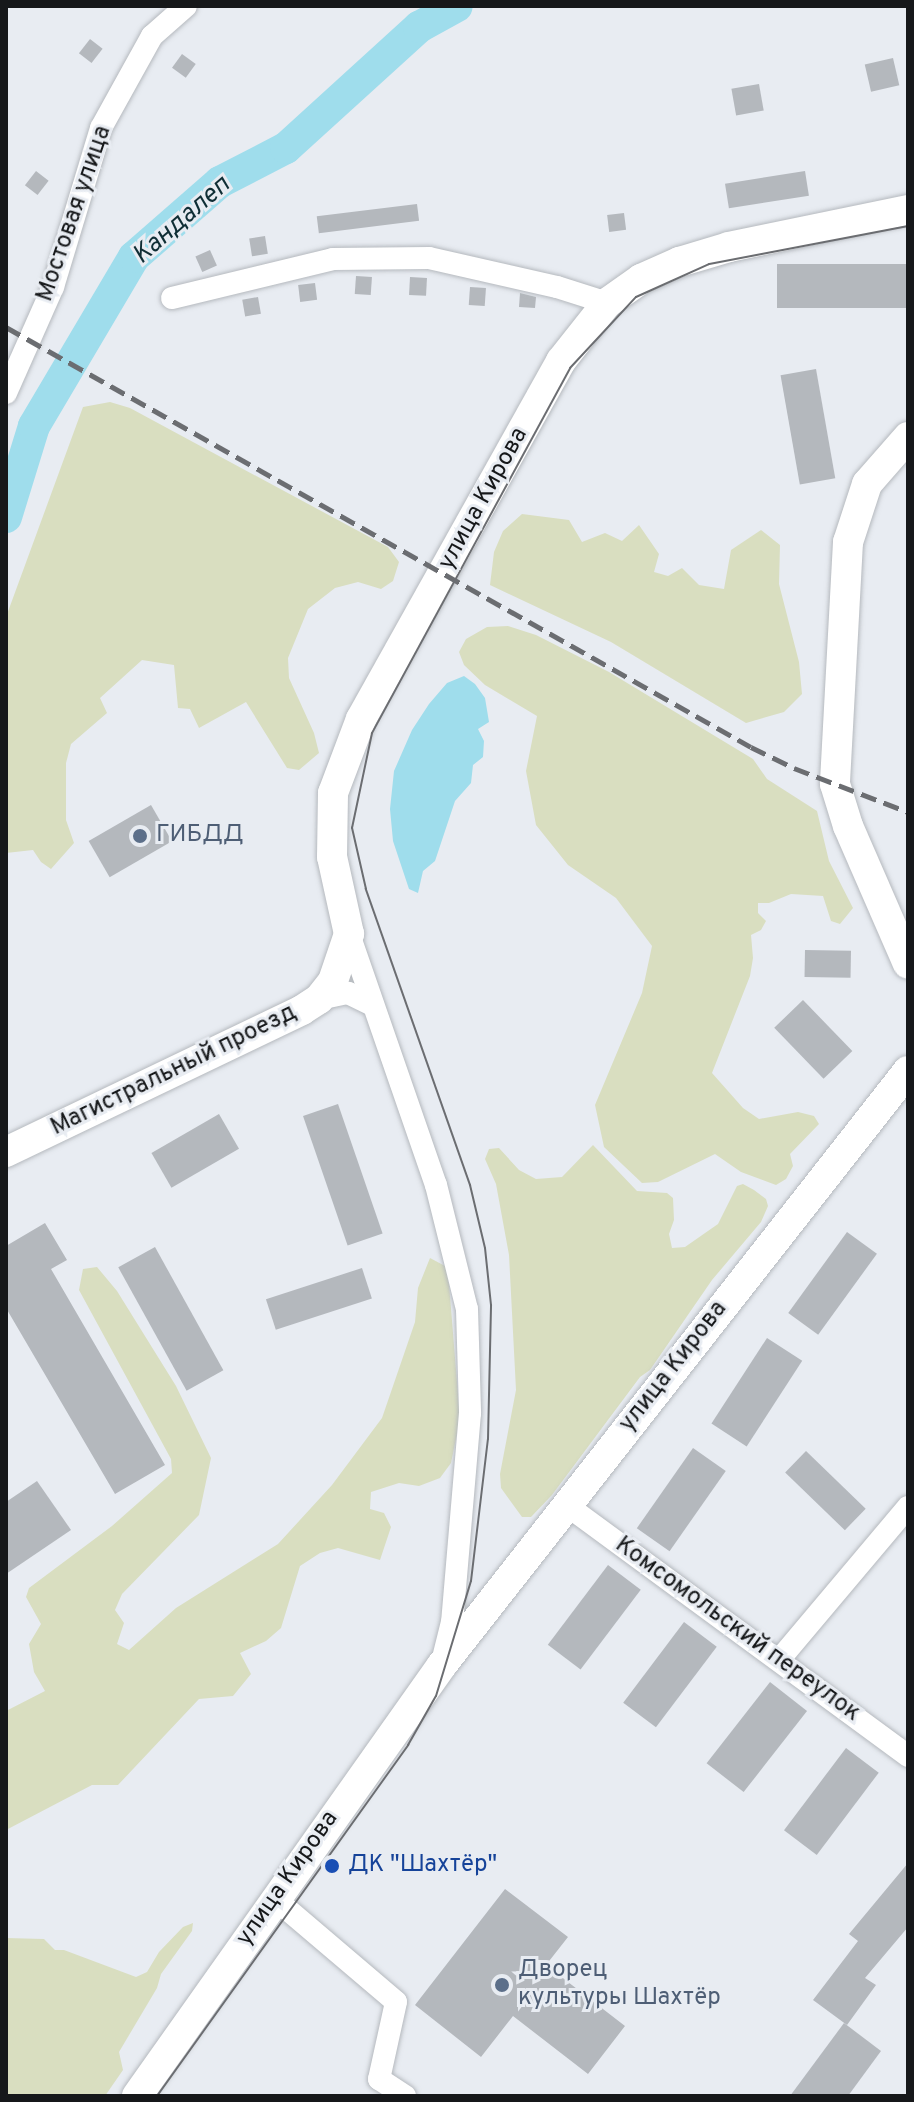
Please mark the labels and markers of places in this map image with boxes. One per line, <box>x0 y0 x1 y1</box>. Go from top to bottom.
place label: ГИБДД <box>156 822 244 850</box>
marker: ГИБДД <box>131 827 149 845</box>
place label: ДК "Шахтёр" <box>348 1852 497 1880</box>
marker: ДК "Шахтёр" <box>323 1857 341 1875</box>
place label: Дворец культуры Шахтёр <box>518 1957 721 2013</box>
marker: Дворец культуры Шахтёр <box>493 1976 511 1994</box>

